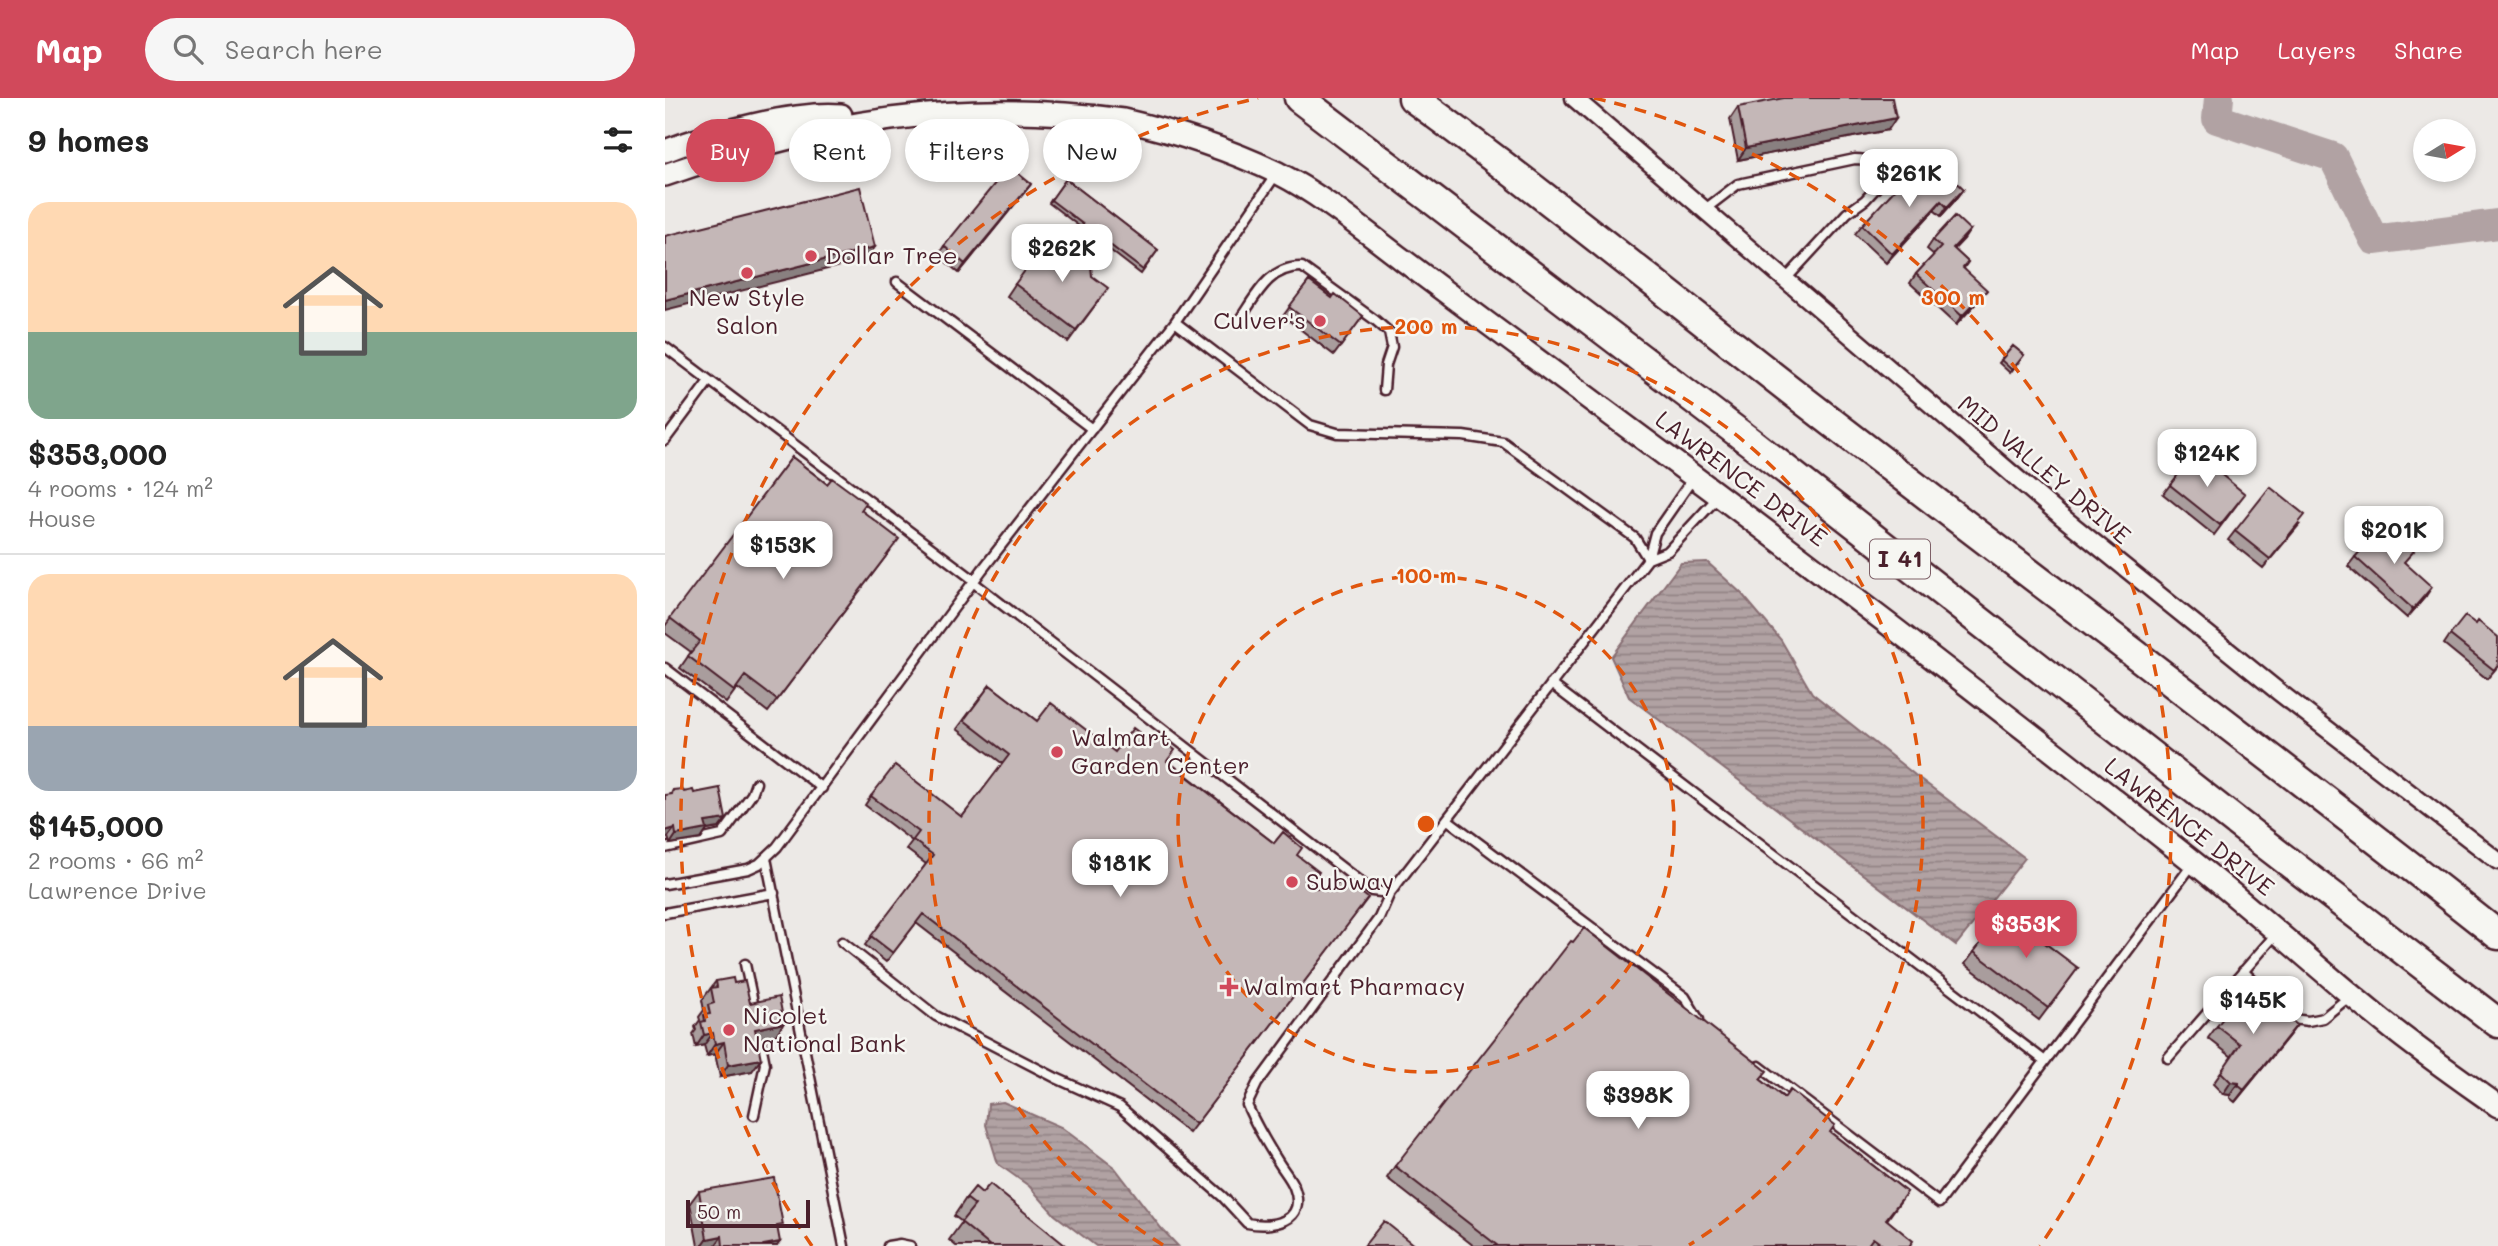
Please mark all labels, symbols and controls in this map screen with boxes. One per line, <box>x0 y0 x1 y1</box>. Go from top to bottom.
search box <box>145 18 635 81</box>
text: Map <box>35 28 103 71</box>
icon: search <box>169 30 207 68</box>
text: Search here <box>225 32 383 66</box>
text: Map <box>2191 34 2239 65</box>
text: Layers <box>2277 34 2356 65</box>
text: Share <box>2394 34 2463 65</box>
chip: Buy <box>686 119 775 182</box>
chip: Rent <box>789 119 891 182</box>
chip: Filters <box>905 119 1029 182</box>
chip: New <box>1043 119 1142 182</box>
north arrow <box>2413 119 2476 182</box>
map controls <box>2413 119 2476 182</box>
text: 9 homes <box>28 120 149 160</box>
icon: filters <box>599 121 637 159</box>
pin: $261K <box>1860 150 1958 209</box>
text: $261K <box>1876 157 1942 187</box>
pin: $262K <box>1013 225 1111 284</box>
text: $262K <box>1028 232 1096 262</box>
place label: Dollar Tree <box>825 239 958 270</box>
icon: home <box>270 248 396 374</box>
marker: Dollar Tree <box>803 248 819 264</box>
marker: New Style Salon <box>739 265 755 281</box>
place label: New Style Salon <box>689 281 805 340</box>
text: 300 m <box>1921 283 1985 310</box>
place label: Culver's <box>1213 304 1306 335</box>
text: 200 m <box>1395 312 1457 339</box>
marker: Culver's <box>1312 313 1328 329</box>
street label: MID VALLEY DRIVE <box>1952 387 2138 550</box>
street label: LAWRENCE DRIVE <box>1650 403 1834 553</box>
pin: $124K <box>2158 430 2256 489</box>
text: $353,000 <box>28 433 167 473</box>
text: $124K <box>2174 437 2240 467</box>
text: 4 rooms · 124 m² <box>28 473 213 503</box>
text: House <box>28 503 96 533</box>
pin: $201K <box>2345 506 2443 566</box>
text: $201K <box>2360 514 2428 544</box>
pin: $153K <box>734 522 832 581</box>
text: $153K <box>750 529 816 559</box>
road number: I 41 <box>1870 540 1930 579</box>
text: 100 m <box>1396 561 1456 588</box>
icon: home <box>270 620 396 746</box>
place label: Walmart Garden Center <box>1071 721 1250 780</box>
marker: Walmart Garden Center <box>1049 744 1065 760</box>
street label: LAWRENCE DRIVE <box>2099 750 2281 902</box>
text: $145,000 <box>28 805 163 845</box>
centre of rings <box>1414 812 1438 836</box>
pin: $181K <box>1071 840 1169 899</box>
text: 2 rooms · 66 m² <box>28 845 203 875</box>
text: $181K <box>1088 847 1152 877</box>
place label: Subway <box>1306 865 1394 896</box>
marker: Subway <box>1284 874 1300 890</box>
text: Lawrence Drive <box>28 875 207 905</box>
pin: $353K <box>1977 900 2075 960</box>
text: $353K <box>1991 908 2061 938</box>
place label: Walmart Pharmacy <box>1243 970 1465 1001</box>
pin: $145K <box>2204 976 2302 1036</box>
marker: Walmart Pharmacy <box>1221 979 1237 995</box>
text: $145K <box>2219 984 2287 1014</box>
place label: Nicolet National Bank <box>743 999 906 1058</box>
marker: Nicolet National Bank <box>721 1022 737 1038</box>
pin: $398K <box>1589 1072 1687 1131</box>
text: $398K <box>1602 1079 1674 1109</box>
scale bar <box>686 1197 810 1229</box>
text: 50 m <box>697 1199 741 1224</box>

